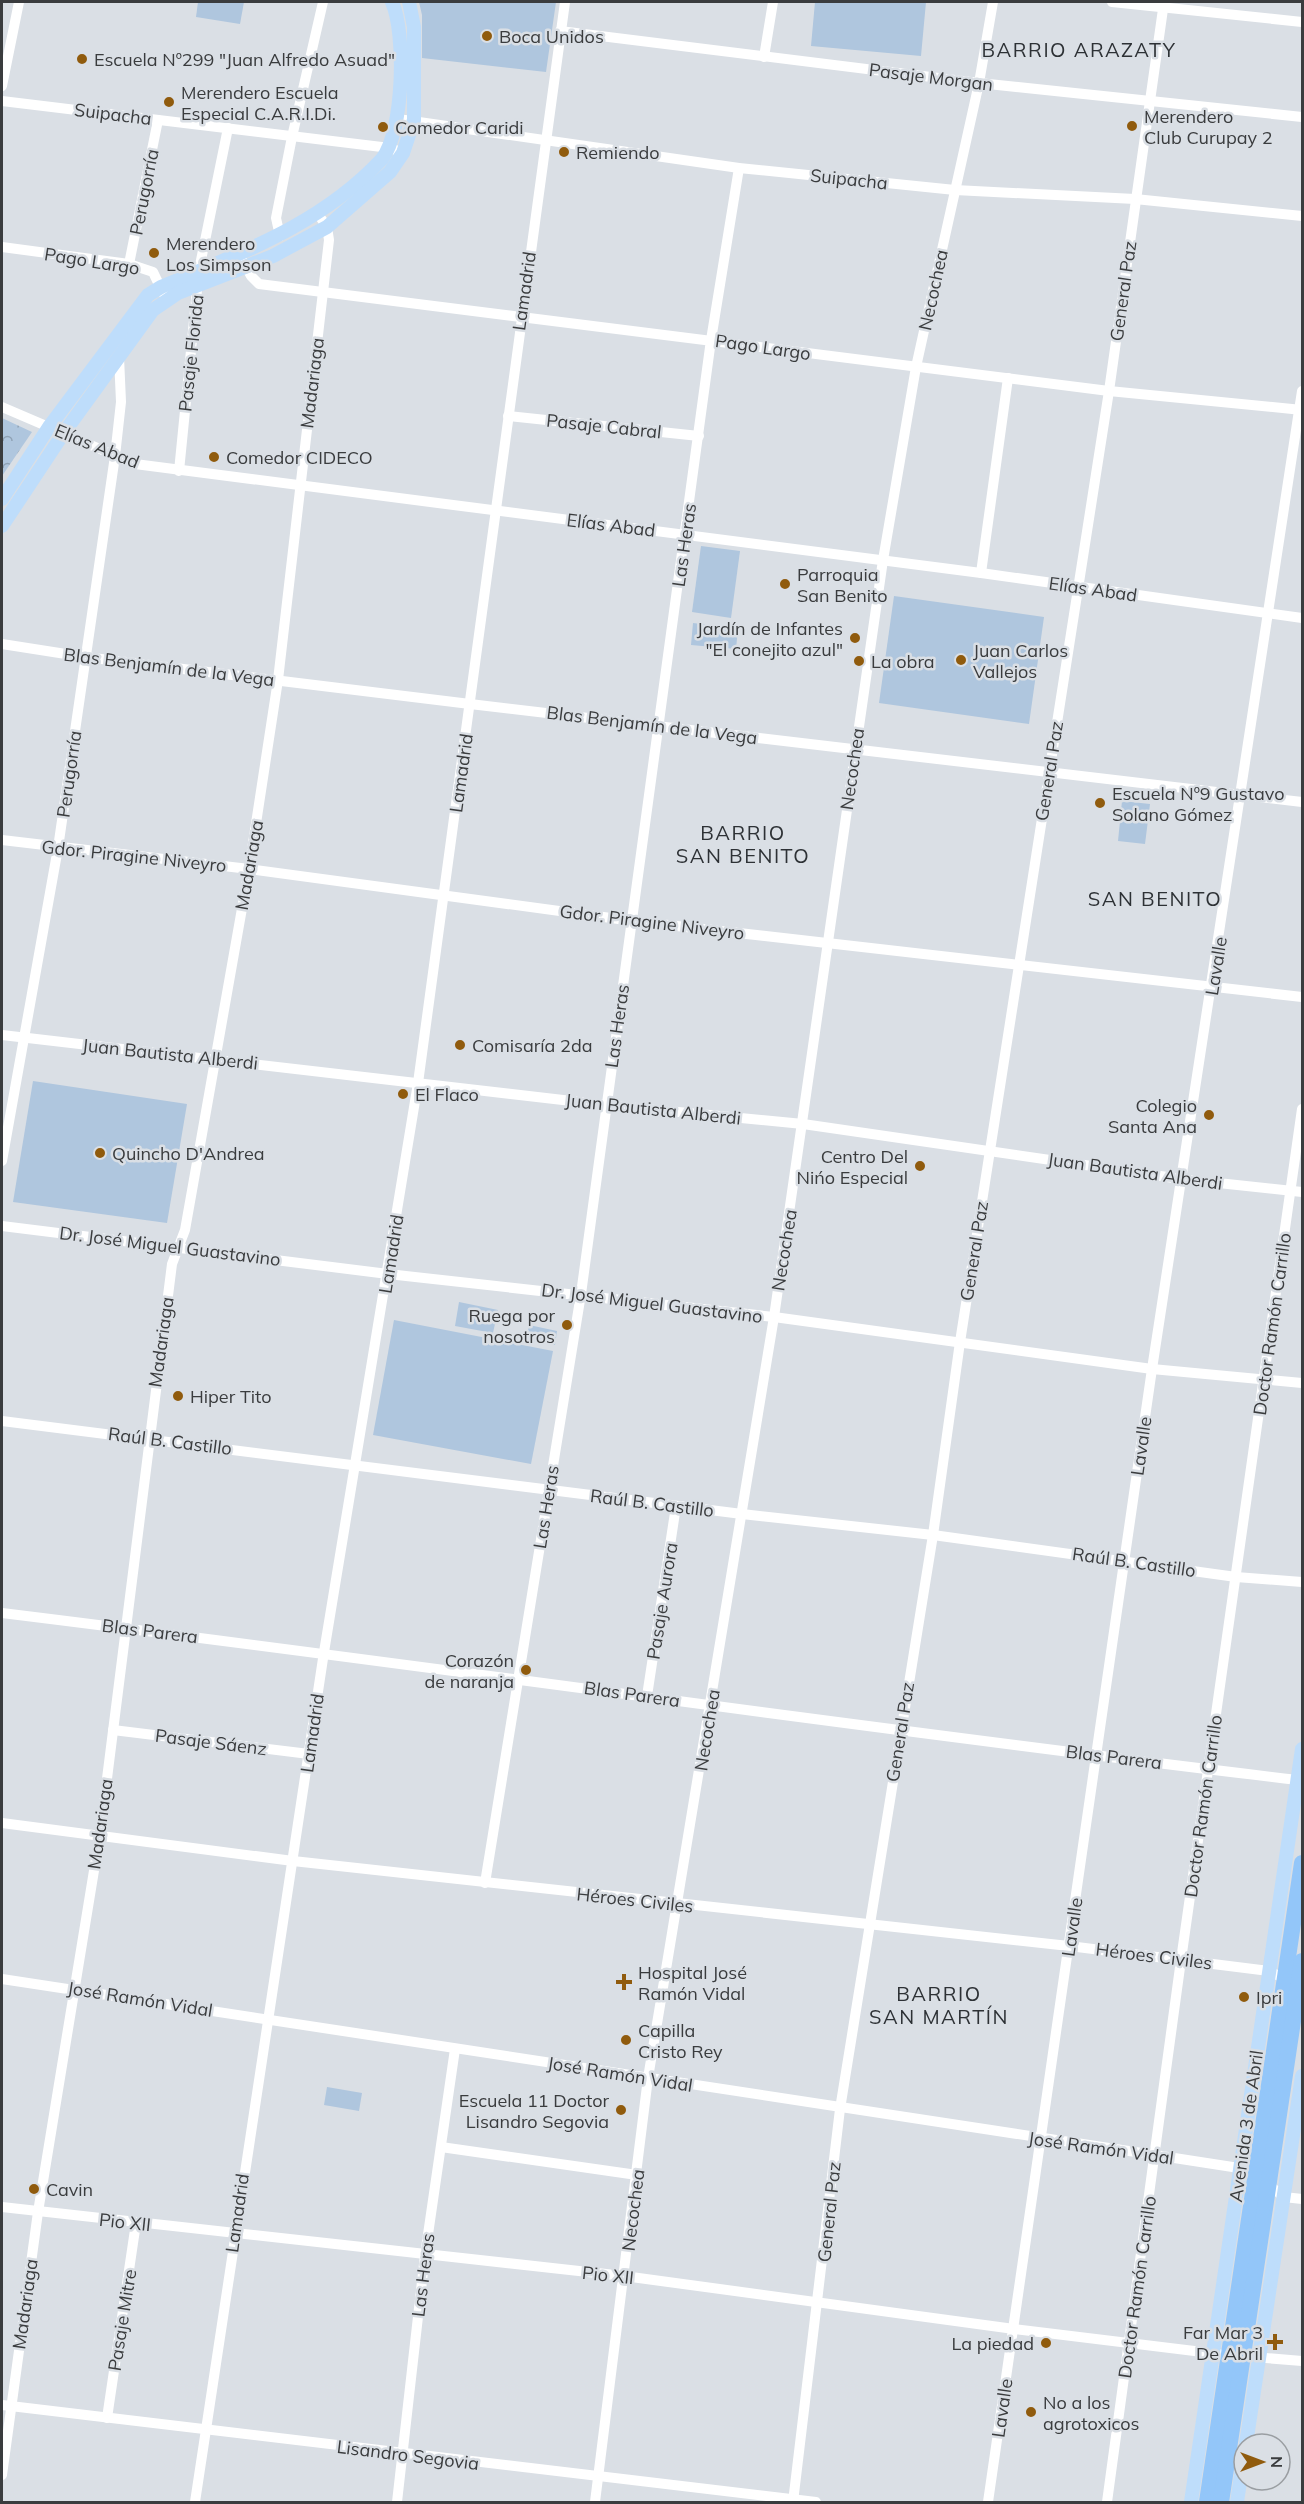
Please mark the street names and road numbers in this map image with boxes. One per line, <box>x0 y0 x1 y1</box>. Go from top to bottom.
street label: Pasaje Morgan <box>868 58 994 96</box>
street label: Suipacha <box>73 98 153 130</box>
street label: Perugorría <box>124 147 164 237</box>
street label: Suipacha <box>809 163 889 195</box>
street label: General Paz <box>1105 239 1141 343</box>
street label: Pago Largo <box>43 242 141 280</box>
street label: Necochea <box>913 247 953 333</box>
street label: Lamadrid <box>507 250 541 332</box>
street label: Pasaje Florida <box>173 293 209 413</box>
street label: Pago Largo <box>714 329 812 365</box>
street label: Madariaga <box>295 336 329 430</box>
street label: Pasaje Cabral <box>545 409 663 443</box>
street label: Elías Abad <box>51 419 143 473</box>
street label: Las Heras <box>667 502 701 588</box>
street label: Elías Abad <box>565 508 657 542</box>
street label: Elías Abad <box>1047 571 1139 607</box>
street label: Blas Benjamín de la Vega <box>62 643 276 691</box>
street label: Blas Benjamín de la Vega <box>545 701 759 749</box>
street label: General Paz <box>1030 719 1068 823</box>
street label: Necochea <box>835 727 869 811</box>
street label: Perugorría <box>52 729 86 819</box>
street label: Lamadrid <box>444 732 478 814</box>
street label: Madariaga <box>230 818 268 912</box>
street label: Gdor. Piragine Niveyro <box>40 835 228 877</box>
street label: Gdor. Piragine Niveyro <box>558 899 746 945</box>
street label: Lavalle <box>1200 935 1232 997</box>
street label: Las Heras <box>600 983 634 1069</box>
street label: Juan Bautista Alberdi <box>81 1033 259 1075</box>
street label: Juan Bautista Alberdi <box>564 1088 742 1130</box>
street label: Juan Bautista Alberdi <box>1046 1147 1224 1195</box>
street label: General Paz <box>955 1199 993 1303</box>
street label: Necochea <box>766 1208 802 1292</box>
street label: Lamadrid <box>373 1213 409 1295</box>
street label: Dr. José Miguel Guastavino <box>58 1221 282 1271</box>
street label: Doctor Ramón Carrillo <box>1248 1231 1296 1417</box>
street label: Dr. José Miguel Guastavino <box>540 1278 764 1328</box>
street label: Madariaga <box>143 1295 179 1389</box>
street label: Lavalle <box>1126 1415 1156 1477</box>
street label: Raúl B. Castillo <box>107 1422 233 1460</box>
street label: Las Heras <box>528 1464 564 1550</box>
street label: Raúl B. Castillo <box>589 1484 715 1522</box>
street label: Pasaje Aurora <box>641 1541 683 1661</box>
street label: Raúl B. Castillo <box>1071 1542 1197 1582</box>
street label: Blas Parera <box>101 1614 199 1648</box>
street label: Blas Parera <box>583 1676 681 1712</box>
street label: General Paz <box>881 1680 919 1784</box>
street label: Necochea <box>689 1688 725 1772</box>
street label: Lamadrid <box>295 1692 329 1774</box>
street label: Doctor Ramón Carrillo <box>1179 1713 1227 1899</box>
street label: Pasaje Sáenz <box>154 1724 268 1760</box>
street label: Blas Parera <box>1065 1740 1163 1774</box>
street label: Madariaga <box>82 1777 118 1871</box>
street label: Héroes Civiles <box>576 1882 695 1918</box>
street label: Lavalle <box>1057 1896 1087 1958</box>
street label: Héroes Civiles <box>1094 1937 1214 1975</box>
street label: José Ramón Vidal <box>66 1976 214 2022</box>
street label: Avenida 3 de Abril <box>1224 2049 1268 2203</box>
street label: José Ramón Vidal <box>546 2051 694 2097</box>
street label: José Ramón Vidal <box>1027 2126 1175 2170</box>
street label: General Paz <box>812 2161 846 2263</box>
street label: Necochea <box>617 2168 649 2252</box>
street label: Lamadrid <box>220 2172 254 2254</box>
street label: Doctor Ramón Carrillo <box>1113 2194 1161 2380</box>
street label: Pio XII <box>98 2208 152 2236</box>
street label: Las Heras <box>406 2232 440 2318</box>
street label: Madariaga <box>7 2257 43 2351</box>
street label: Pio XII <box>581 2261 635 2289</box>
street label: Pasaje Mitre <box>103 2267 141 2373</box>
street label: Lavalle <box>987 2377 1017 2439</box>
street label: Lisandro Segovia <box>336 2435 480 2475</box>

